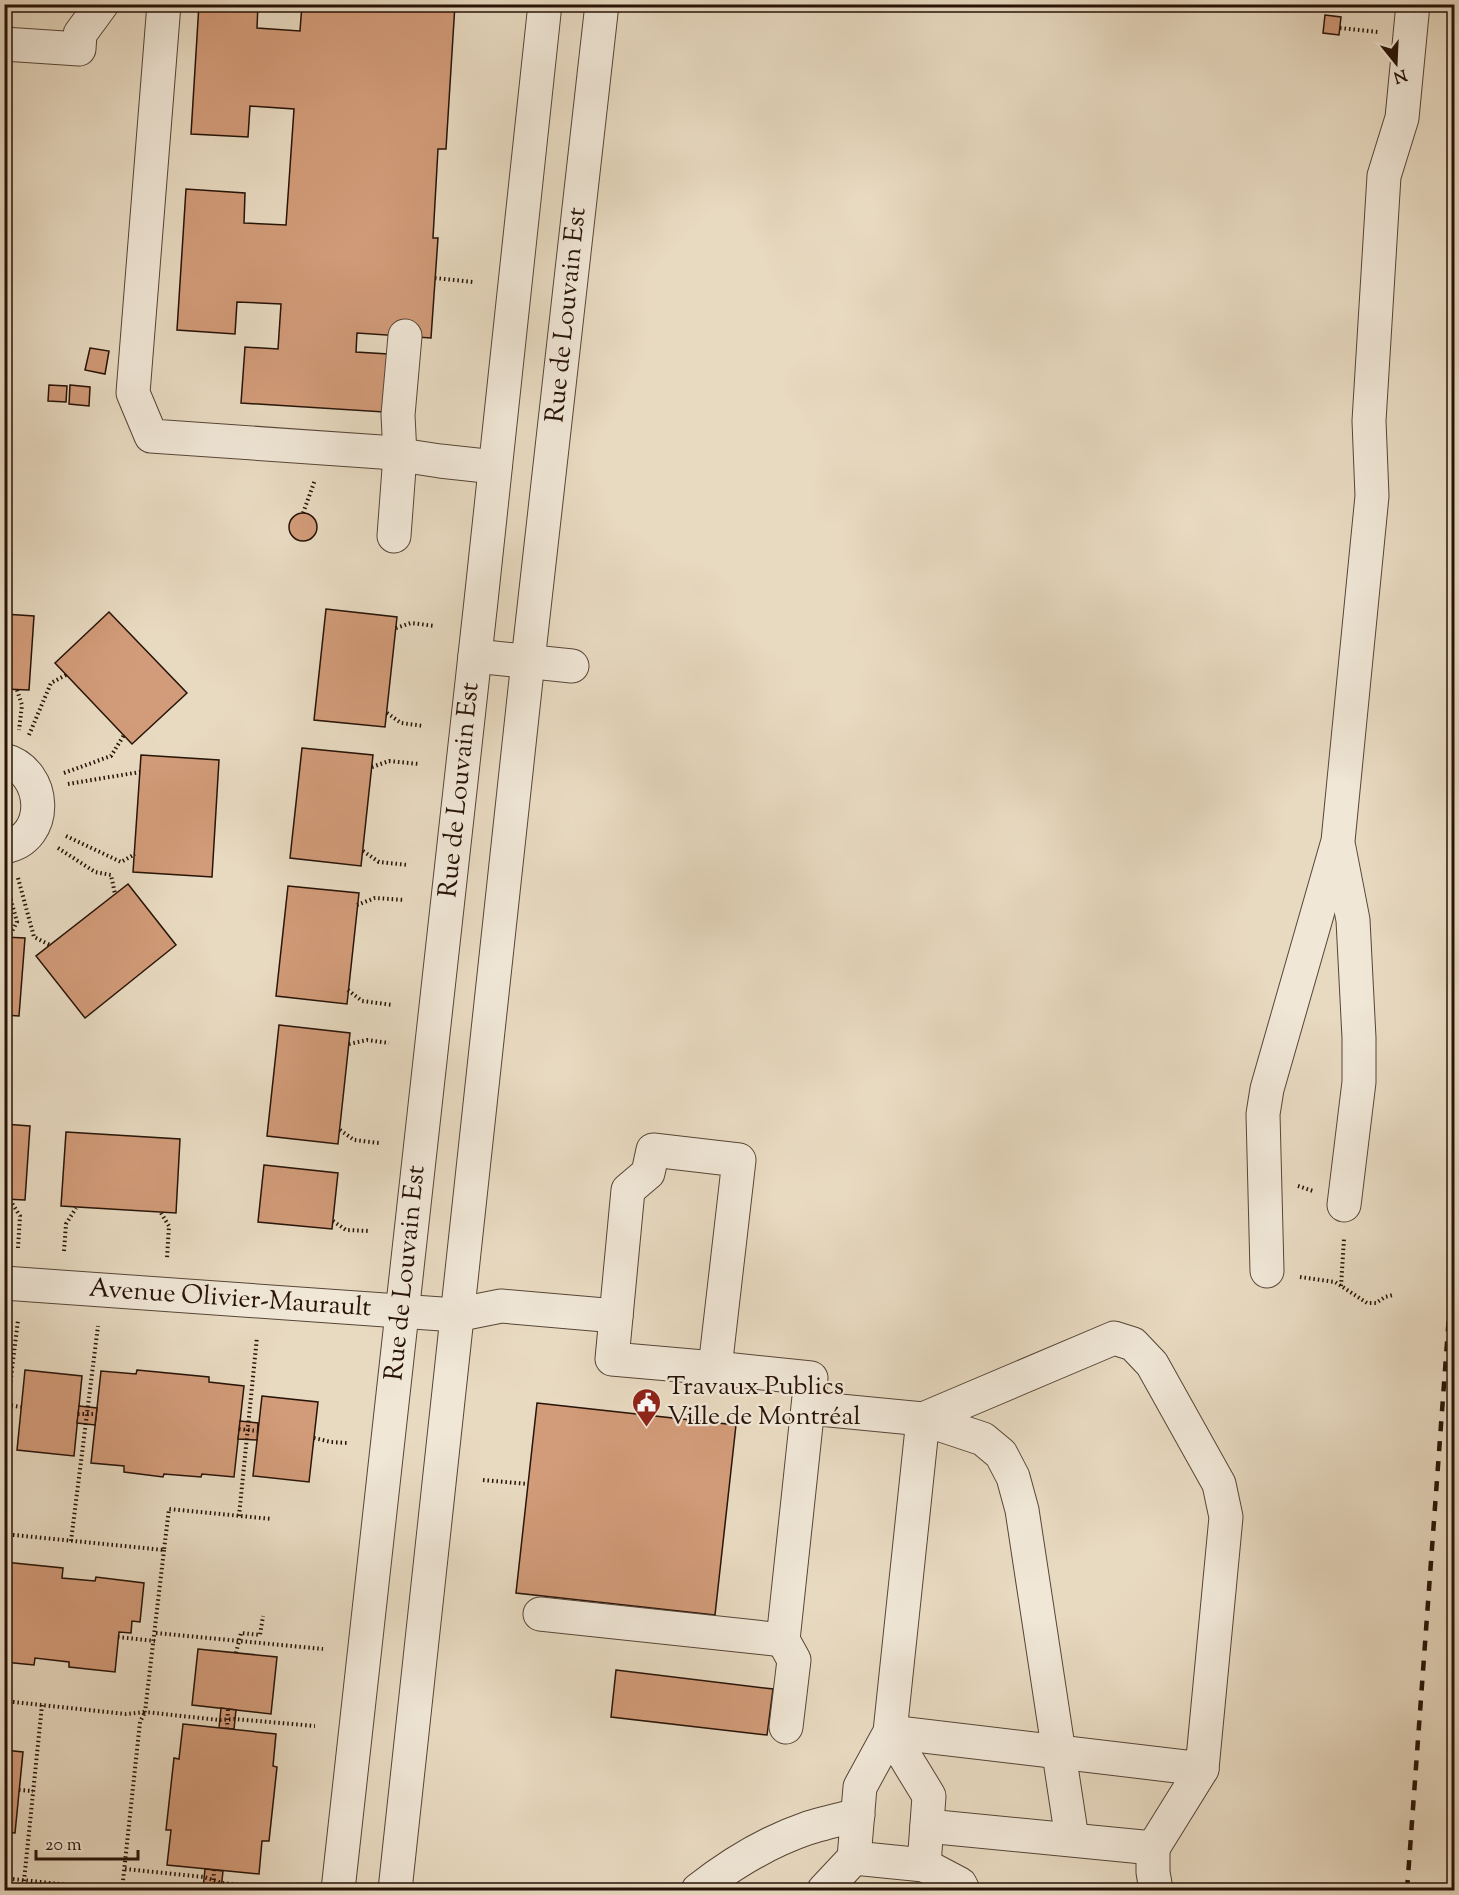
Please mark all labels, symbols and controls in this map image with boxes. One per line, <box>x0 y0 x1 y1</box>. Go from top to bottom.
north arrow <box>1366 33 1426 93</box>
text: N <box>1390 62 1409 88</box>
street label: Rue de Louvain Est <box>537 205 597 424</box>
street label: Rue de Louvain Est <box>430 680 490 899</box>
street label: Rue de Louvain Est <box>376 1163 436 1382</box>
street label: Avenue Olivier-Maurault <box>88 1271 373 1327</box>
place label: Travaux Publics Ville de Montréal <box>667 1369 861 1436</box>
public building icon: Travaux Publics Ville de Montréal <box>630 1386 662 1428</box>
scale bar <box>36 1823 138 1861</box>
text: 20 m <box>45 1833 82 1859</box>

